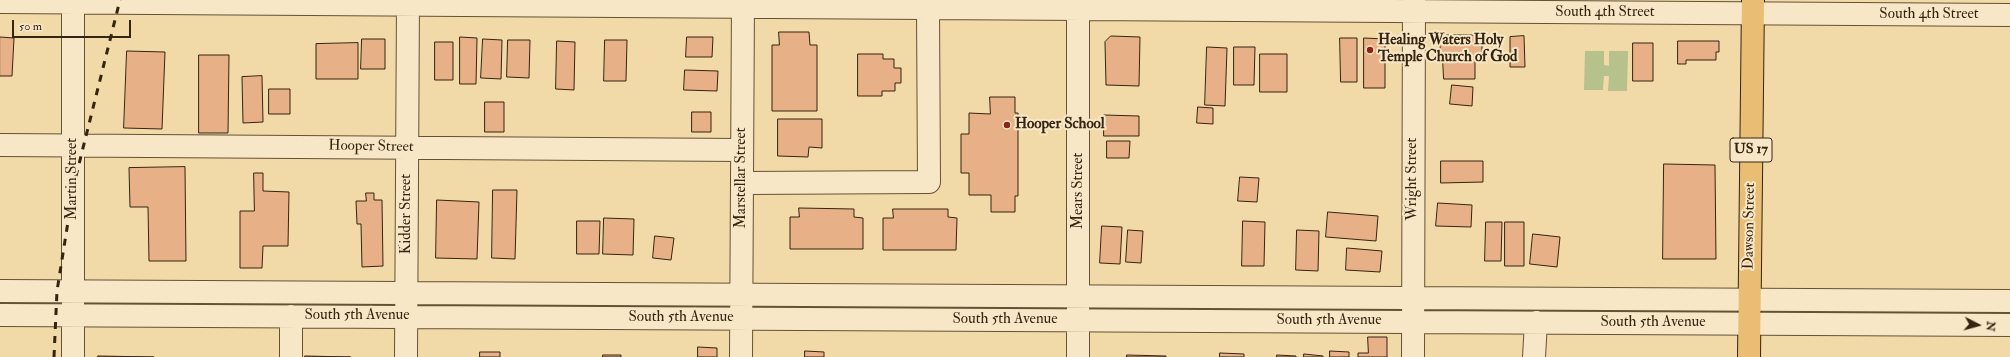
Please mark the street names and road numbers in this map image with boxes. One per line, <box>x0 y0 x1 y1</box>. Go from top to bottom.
street label: South 4th Street <box>1555 4 1655 22</box>
street label: South 4th Street <box>1879 6 1979 24</box>
street label: Marstellar Street <box>733 127 751 229</box>
street label: Hooper Street <box>328 137 414 157</box>
street label: Martin Street <box>64 138 82 220</box>
street label: Wright Street <box>1404 138 1422 220</box>
road number: US 17 <box>1730 138 1772 162</box>
street label: Mears Street <box>1070 153 1088 229</box>
street label: Kidder Street <box>398 174 416 254</box>
street label: Dawson Street <box>1740 182 1760 270</box>
street label: South 5th Avenue <box>304 307 410 325</box>
street label: South 5th Avenue <box>628 309 734 327</box>
street label: South 5th Avenue <box>952 311 1058 329</box>
street label: South 5th Avenue <box>1276 312 1382 330</box>
street label: South 5th Avenue <box>1600 314 1706 332</box>

